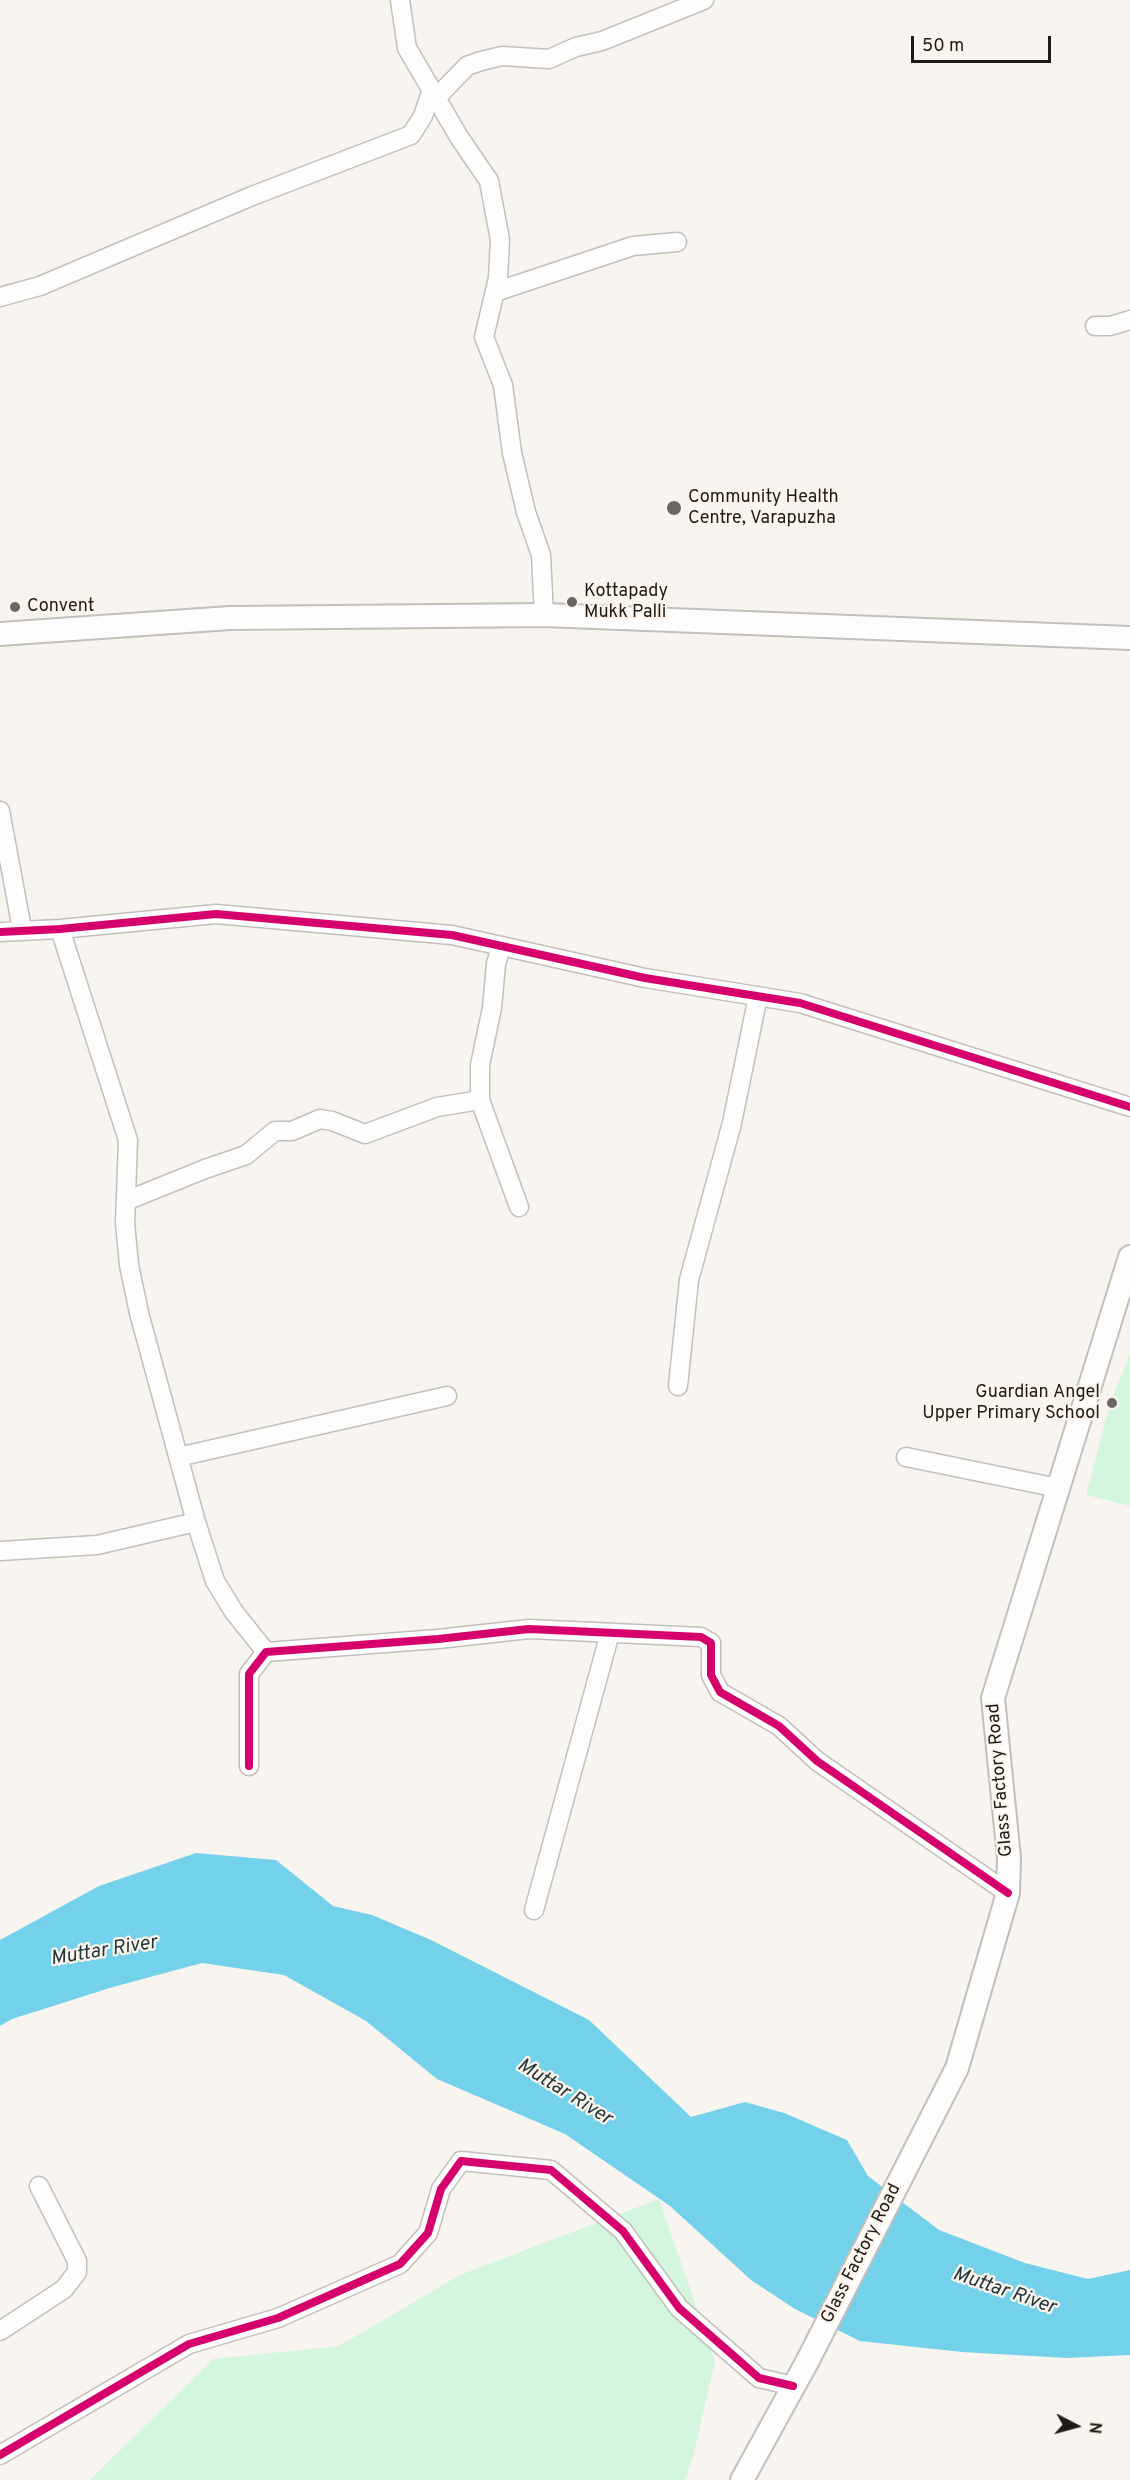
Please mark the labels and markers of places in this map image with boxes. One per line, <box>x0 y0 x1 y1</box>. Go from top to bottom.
place label: Community Health Centre, Varapuzha <box>688 487 839 530</box>
marker: Community Health Centre, Varapuzha <box>665 499 683 517</box>
place label: Kottapady Mukk Palli <box>584 581 668 624</box>
marker: Kottapady Mukk Palli <box>565 595 579 609</box>
place label: Convent <box>27 596 94 618</box>
marker: Convent <box>8 600 22 614</box>
place label: Guardian Angel Upper Primary School <box>922 1382 1100 1424</box>
marker: Guardian Angel Upper Primary School <box>1105 1396 1119 1410</box>

